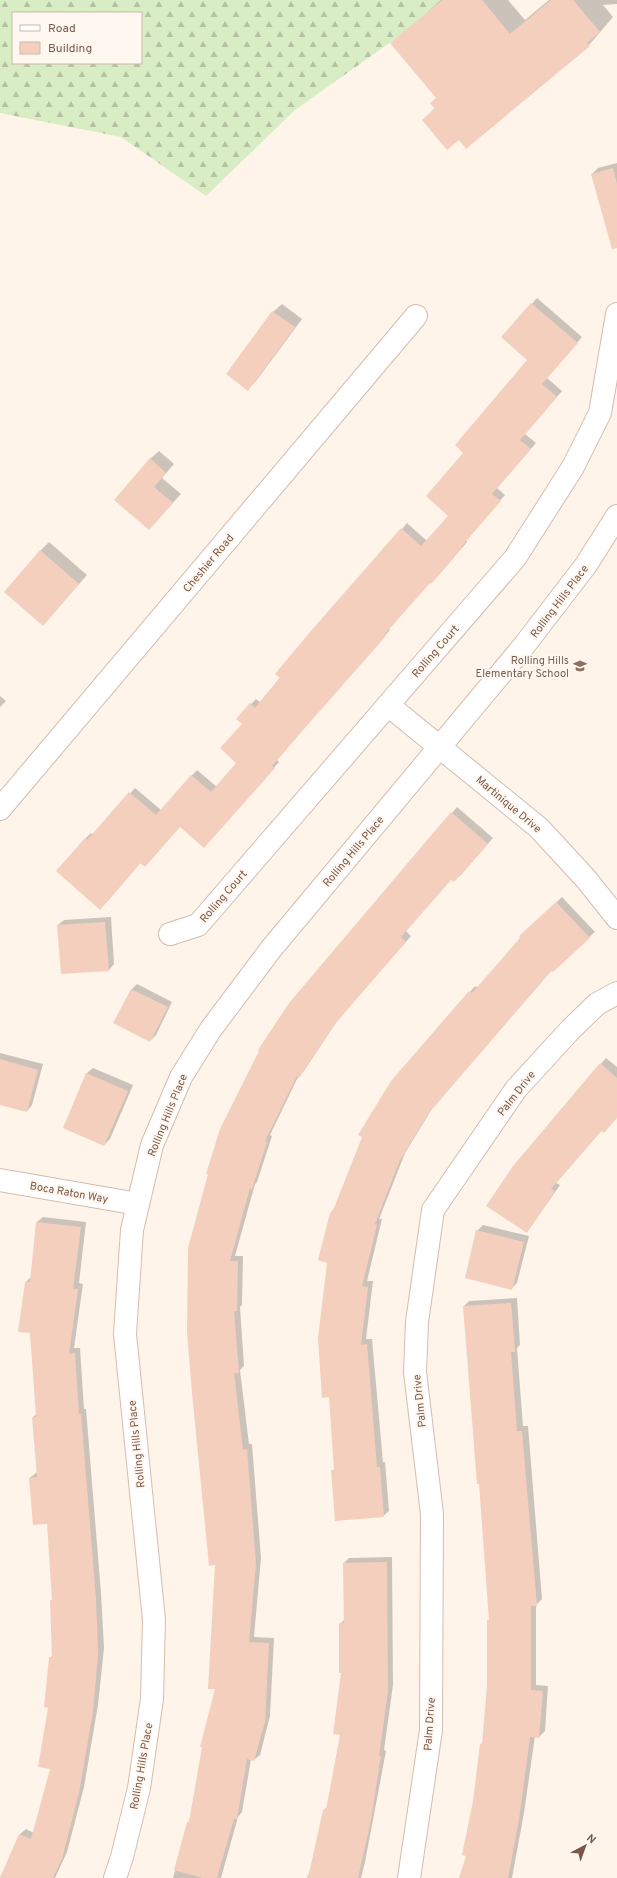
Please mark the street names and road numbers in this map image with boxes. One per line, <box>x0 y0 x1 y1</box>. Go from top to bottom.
street label: Cheshier Road <box>180 532 237 596</box>
street label: Rolling Hills Place <box>528 562 592 641</box>
street label: Rolling Court <box>409 623 462 681</box>
street label: Martinique Drive <box>473 773 544 836</box>
street label: Rolling Hills Place <box>320 813 388 890</box>
street label: Rolling Court <box>197 868 250 926</box>
street label: Palm Drive <box>495 1068 539 1119</box>
street label: Rolling Hills Place <box>145 1072 191 1159</box>
street label: Boca Raton Way <box>28 1179 109 1207</box>
street label: Palm Drive <box>410 1374 430 1428</box>
street label: Rolling Hills Place <box>125 1399 149 1488</box>
street label: Palm Drive <box>421 1697 439 1751</box>
street label: Rolling Hills Place <box>127 1721 157 1811</box>

